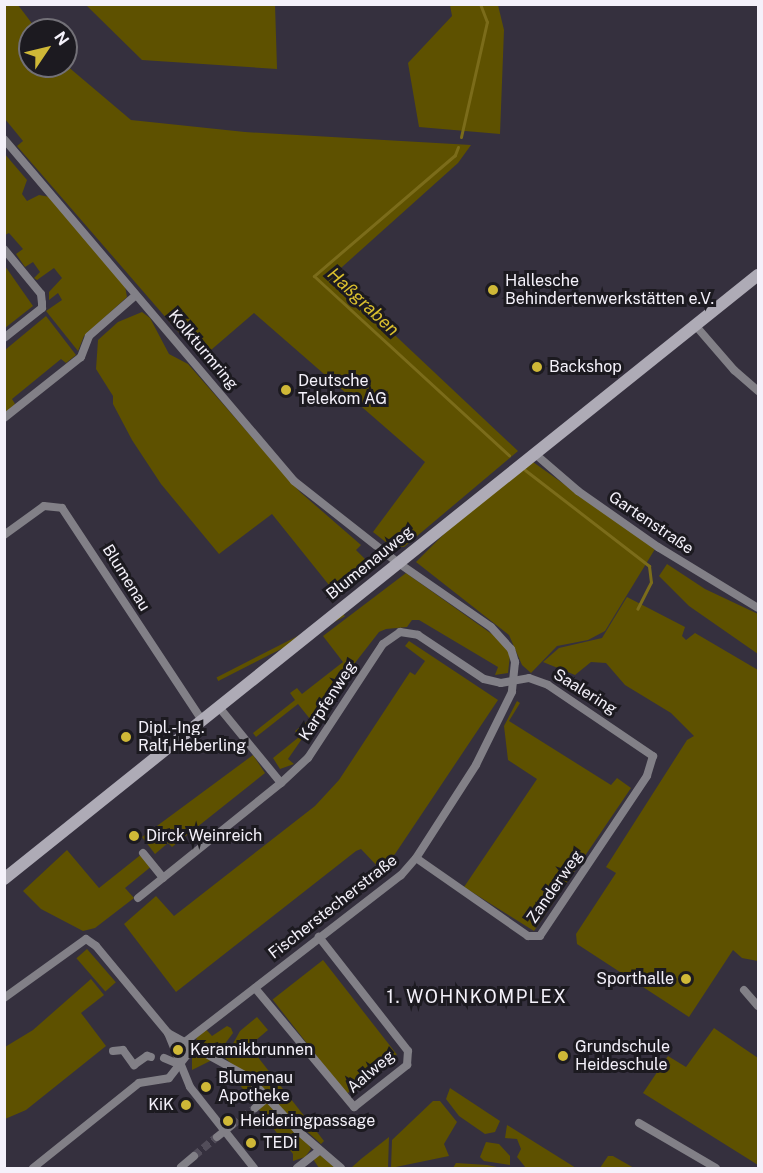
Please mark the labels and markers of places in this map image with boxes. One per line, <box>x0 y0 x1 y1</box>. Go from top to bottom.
place label: Hallesche Behindertenwerkstätten e.V. <box>505 271 714 309</box>
marker: Hallesche Behindertenwerkstätten e.V. <box>486 283 500 297</box>
place label: Backshop <box>549 357 622 377</box>
marker: Backshop <box>530 360 544 374</box>
place label: Deutsche Telekom AG <box>298 371 387 409</box>
marker: Deutsche Telekom AG <box>279 383 293 397</box>
place label: Dipl.-Ing. Ralf Heberling <box>138 718 246 756</box>
marker: Dipl.-Ing. Ralf Heberling <box>119 730 133 744</box>
place label: Dirck Weinreich <box>146 826 263 846</box>
marker: Dirck Weinreich <box>127 829 141 843</box>
place label: Sporthalle <box>596 969 674 989</box>
marker: Sporthalle <box>679 972 693 986</box>
place label: Grundschule Heideschule <box>575 1037 670 1075</box>
place label: Keramikbrunnen <box>190 1040 313 1060</box>
marker: Keramikbrunnen <box>171 1043 185 1057</box>
marker: Grundschule Heideschule <box>556 1049 570 1063</box>
place label: Blumenau Apotheke <box>218 1068 293 1106</box>
marker: Blumenau Apotheke <box>199 1080 213 1094</box>
place label: KiK <box>148 1095 174 1115</box>
marker: KiK <box>179 1098 193 1112</box>
place label: Heideringpassage <box>240 1111 375 1131</box>
marker: Heideringpassage <box>221 1114 235 1128</box>
place label: TEDi <box>263 1133 298 1153</box>
marker: TEDi <box>244 1136 258 1150</box>

